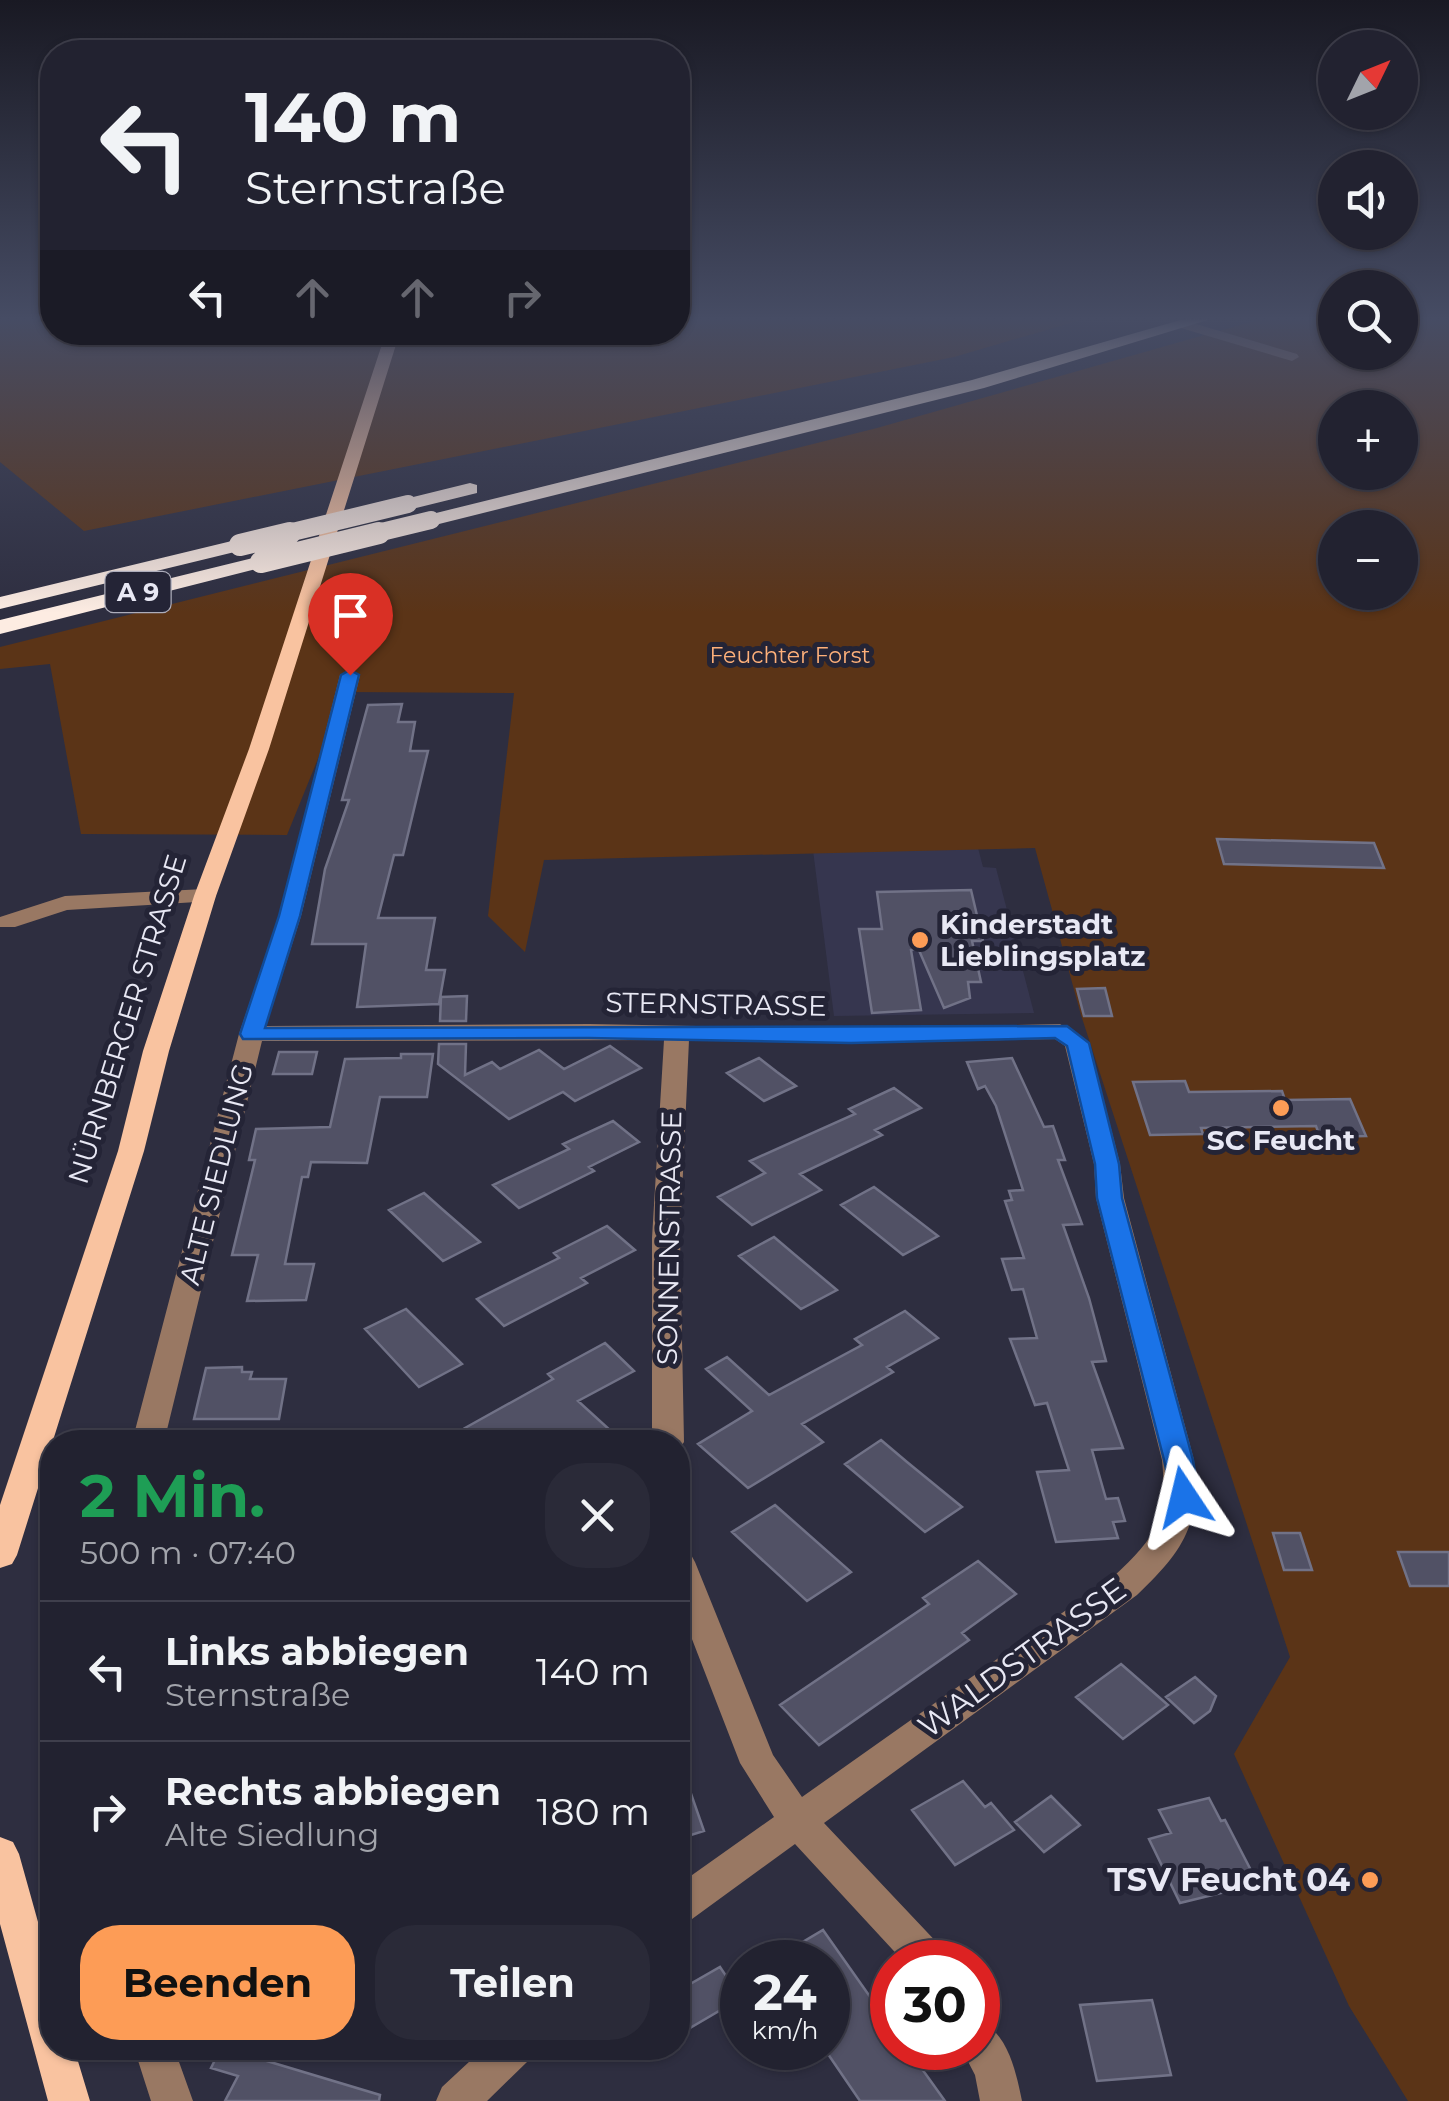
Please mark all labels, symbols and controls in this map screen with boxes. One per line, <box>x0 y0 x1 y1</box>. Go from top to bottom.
north arrow <box>1318 30 1418 130</box>
map controls <box>1318 30 1418 610</box>
text: 140 m <box>245 74 461 160</box>
icon: left <box>80 80 210 210</box>
button: sound <box>1318 150 1418 250</box>
text: Sternstraße <box>245 160 506 215</box>
icon: left <box>180 270 235 325</box>
icon: ahead <box>285 270 340 325</box>
icon: ahead <box>390 270 445 325</box>
icon: right <box>495 270 550 325</box>
button: search <box>1318 270 1418 370</box>
button: + <box>1318 390 1418 490</box>
button: − <box>1318 510 1418 610</box>
road number: A 9 <box>106 572 170 612</box>
pin <box>308 573 393 676</box>
icon: arrive <box>323 588 378 643</box>
park label: Feuchter Forst <box>710 642 870 669</box>
street label: NÜRNBERGER STRASSE <box>61 850 193 1188</box>
place label: Kinderstadt Lieblingsplatz <box>940 907 1146 973</box>
marker: Kinderstadt Lieblingsplatz <box>909 929 931 951</box>
street label: STERNSTRASSE <box>605 985 827 1023</box>
street label: ALTE SIEDLUNG <box>172 1060 260 1288</box>
marker: SC Feucht <box>1270 1097 1292 1119</box>
street label: SONNENSTRASSE <box>650 1111 688 1365</box>
place label: SC Feucht <box>1207 1123 1355 1157</box>
position arrow <box>1132 1445 1236 1549</box>
text: 2 Min. <box>80 1459 265 1532</box>
button: close <box>545 1463 650 1568</box>
text: 500 m · 07:40 <box>80 1533 296 1572</box>
street label: WALDSTRASSE <box>910 1569 1133 1746</box>
text: Links abbiegen <box>165 1628 469 1675</box>
icon: left <box>80 1644 135 1699</box>
text: 140 m <box>536 1648 650 1695</box>
text: Sternstraße <box>165 1675 350 1714</box>
text: Rechts abbiegen <box>165 1768 501 1815</box>
icon: right <box>80 1784 135 1839</box>
text: 180 m <box>537 1788 650 1835</box>
text: Alte Siedlung <box>165 1815 379 1854</box>
place label: TSV Feucht 04 <box>1107 1860 1350 1899</box>
marker: TSV Feucht 04 <box>1359 1869 1381 1891</box>
button: Beenden <box>80 1925 355 2040</box>
button: Teilen <box>375 1925 650 2040</box>
speed limit sign: 30 <box>870 1940 1000 2070</box>
text: 24 <box>753 1962 817 2023</box>
text: km/h <box>752 2015 818 2045</box>

